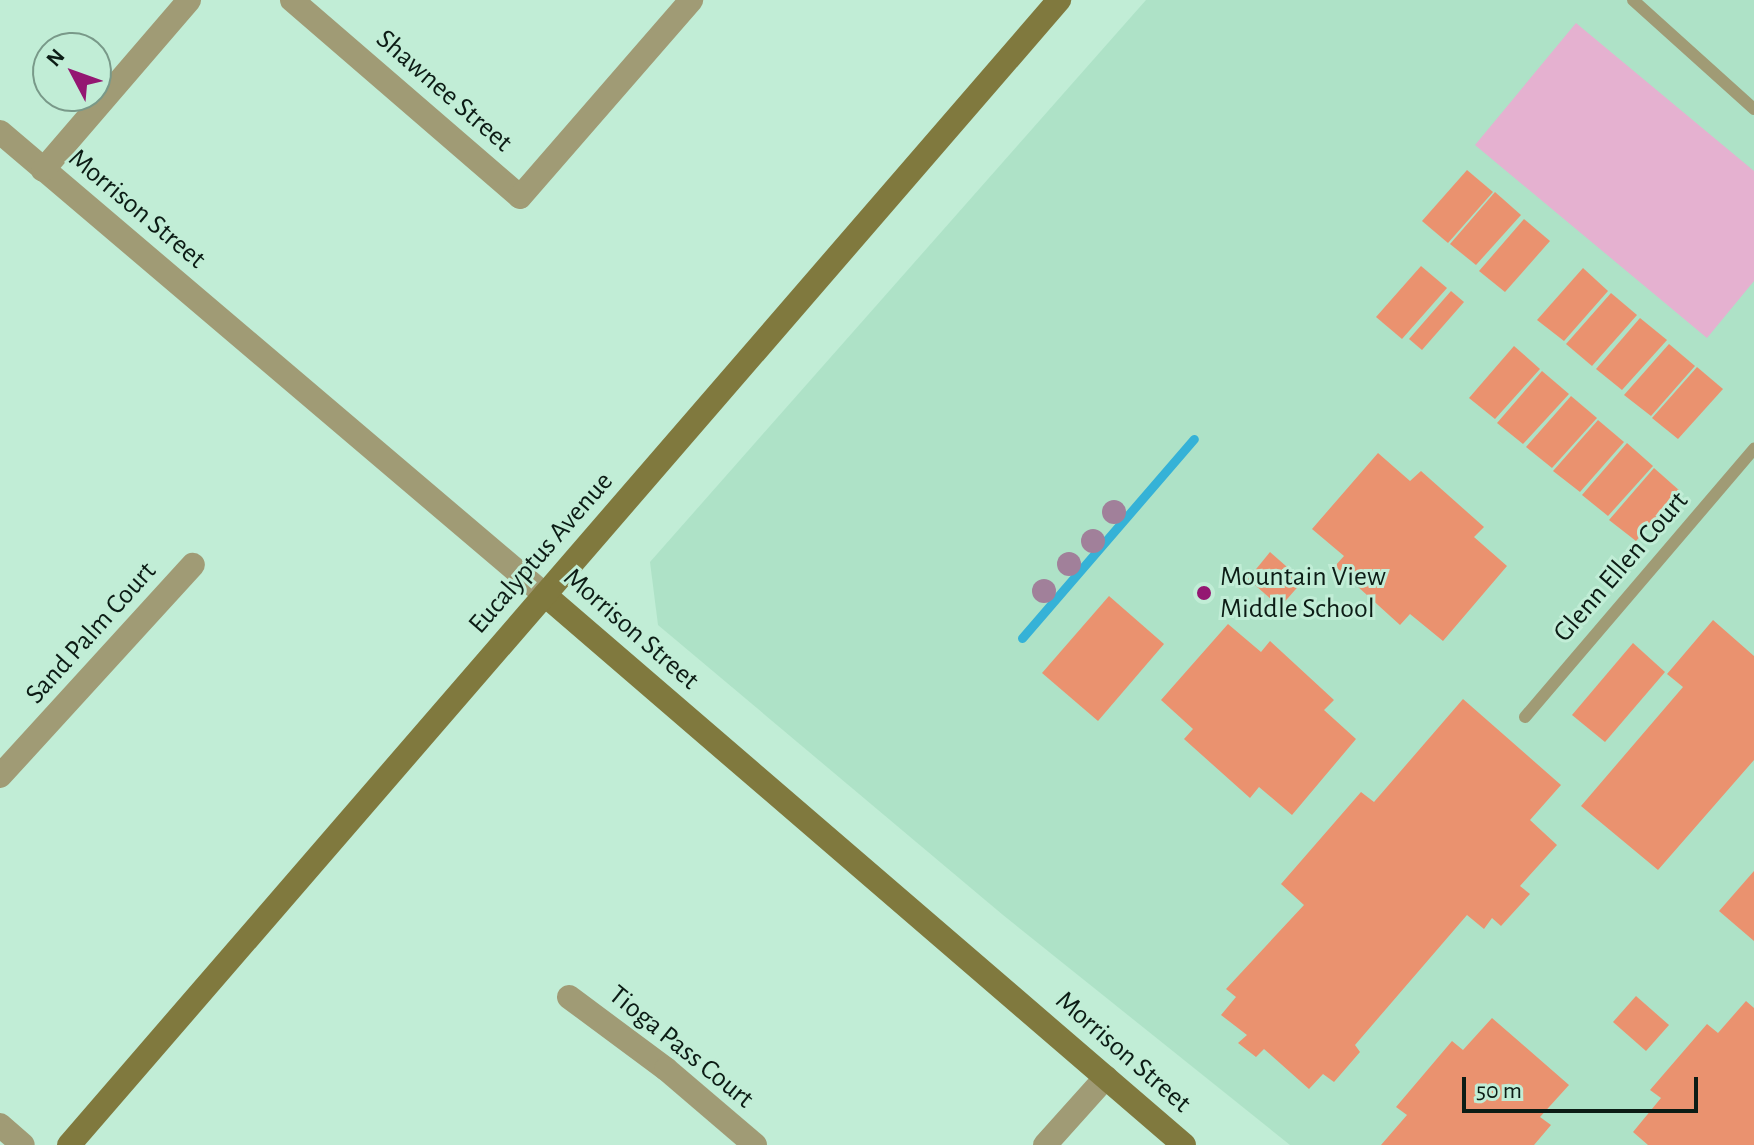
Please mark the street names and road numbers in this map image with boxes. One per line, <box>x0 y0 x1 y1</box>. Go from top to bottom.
street label: Shawnee Street <box>369 23 519 159</box>
street label: Morrison Street <box>62 142 212 276</box>
street label: Eucalyptus Avenue <box>462 465 620 641</box>
street label: Glenn Ellen Court <box>1546 485 1696 649</box>
street label: Sand Palm Court <box>19 555 163 711</box>
street label: Morrison Street <box>556 561 706 697</box>
street label: Tioga Pass Court <box>602 978 760 1116</box>
street label: Morrison Street <box>1048 984 1198 1120</box>

